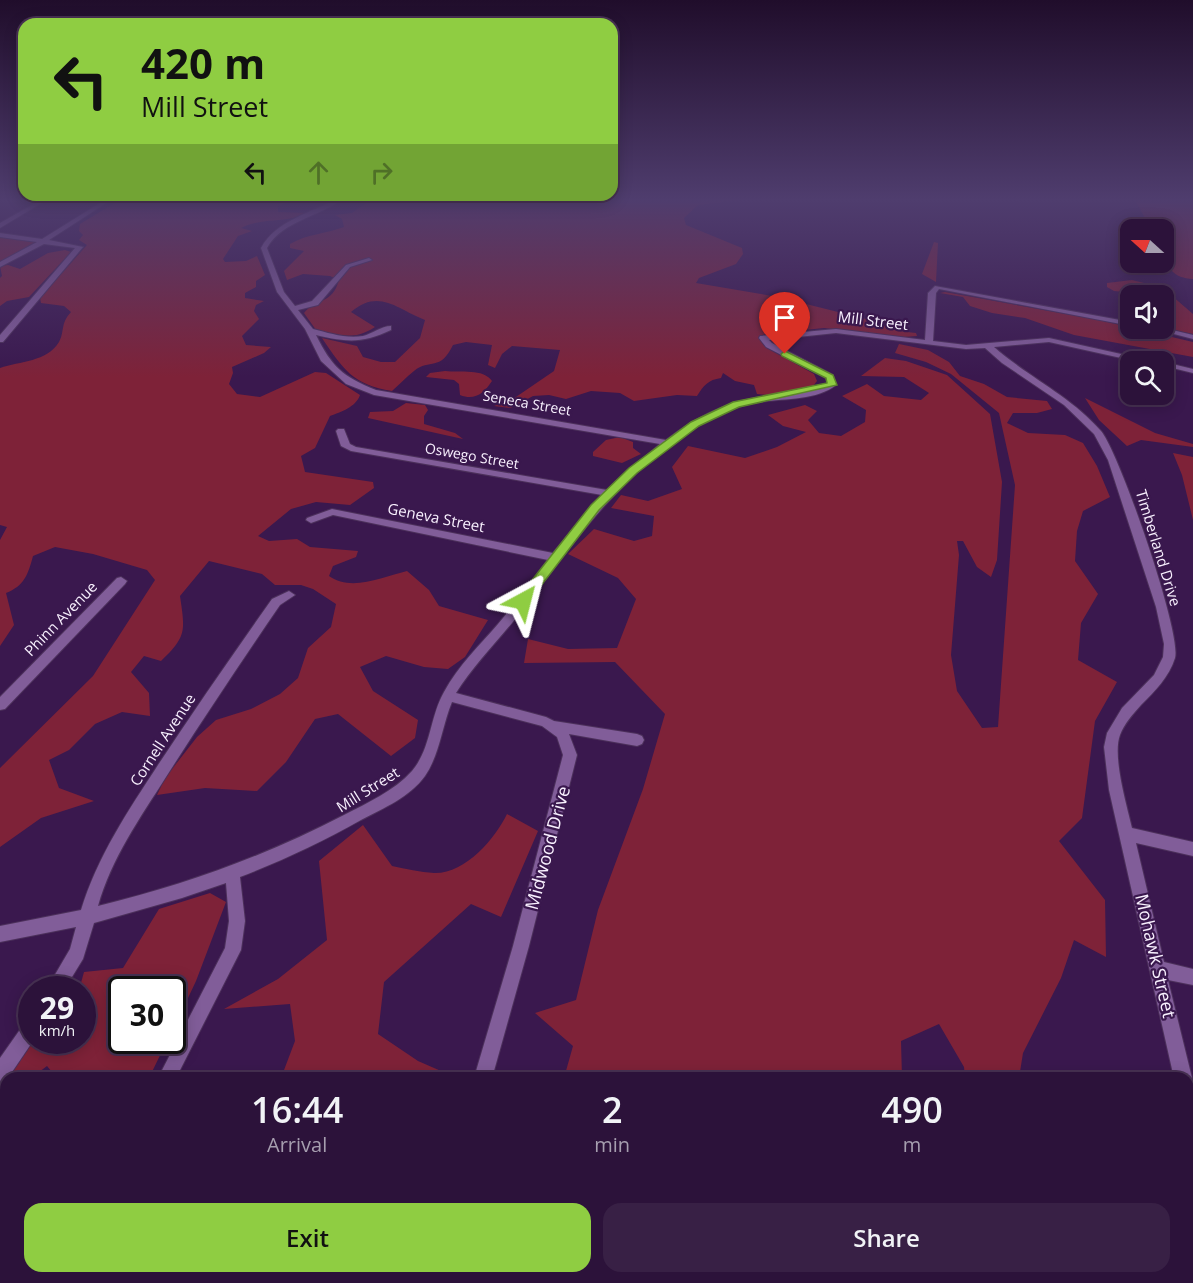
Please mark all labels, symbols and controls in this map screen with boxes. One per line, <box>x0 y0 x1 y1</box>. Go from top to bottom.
text: 420 m <box>141 34 265 91</box>
icon: left <box>42 42 120 120</box>
text: Mill Street <box>141 88 268 125</box>
icon: left <box>239 156 272 189</box>
icon: ahead <box>302 156 335 189</box>
icon: right <box>365 156 398 189</box>
north arrow <box>1120 219 1174 273</box>
map controls <box>1120 219 1174 405</box>
button: sound <box>1120 285 1174 339</box>
pin <box>759 292 810 354</box>
icon: arrive <box>768 301 801 334</box>
street label: Mill Street <box>837 306 909 334</box>
button: search <box>1120 351 1174 405</box>
street label: Seneca Street <box>482 385 573 420</box>
street label: Oswego Street <box>424 438 521 473</box>
street label: Timberland Drive <box>1132 487 1186 608</box>
street label: Geneva Street <box>386 498 486 536</box>
position arrow <box>491 569 555 633</box>
street label: Phinn Avenue <box>20 577 101 660</box>
street label: Cornell Avenue <box>125 690 199 789</box>
street label: Mill Street <box>332 762 403 816</box>
street label: Midwood Drive <box>519 783 575 912</box>
street label: Mohawk Street <box>1130 891 1182 1020</box>
speed limit sign: 30 <box>108 976 186 1054</box>
text: 29 <box>40 987 74 1028</box>
text: km/h <box>39 1020 75 1040</box>
text: 16:44 <box>251 1085 343 1134</box>
text: 2 <box>602 1085 623 1134</box>
text: 490 <box>881 1085 943 1134</box>
text: Arrival <box>267 1131 327 1158</box>
text: min <box>594 1131 630 1158</box>
text: m <box>903 1131 921 1158</box>
button: Exit <box>24 1203 591 1272</box>
button: Share <box>603 1203 1170 1272</box>

